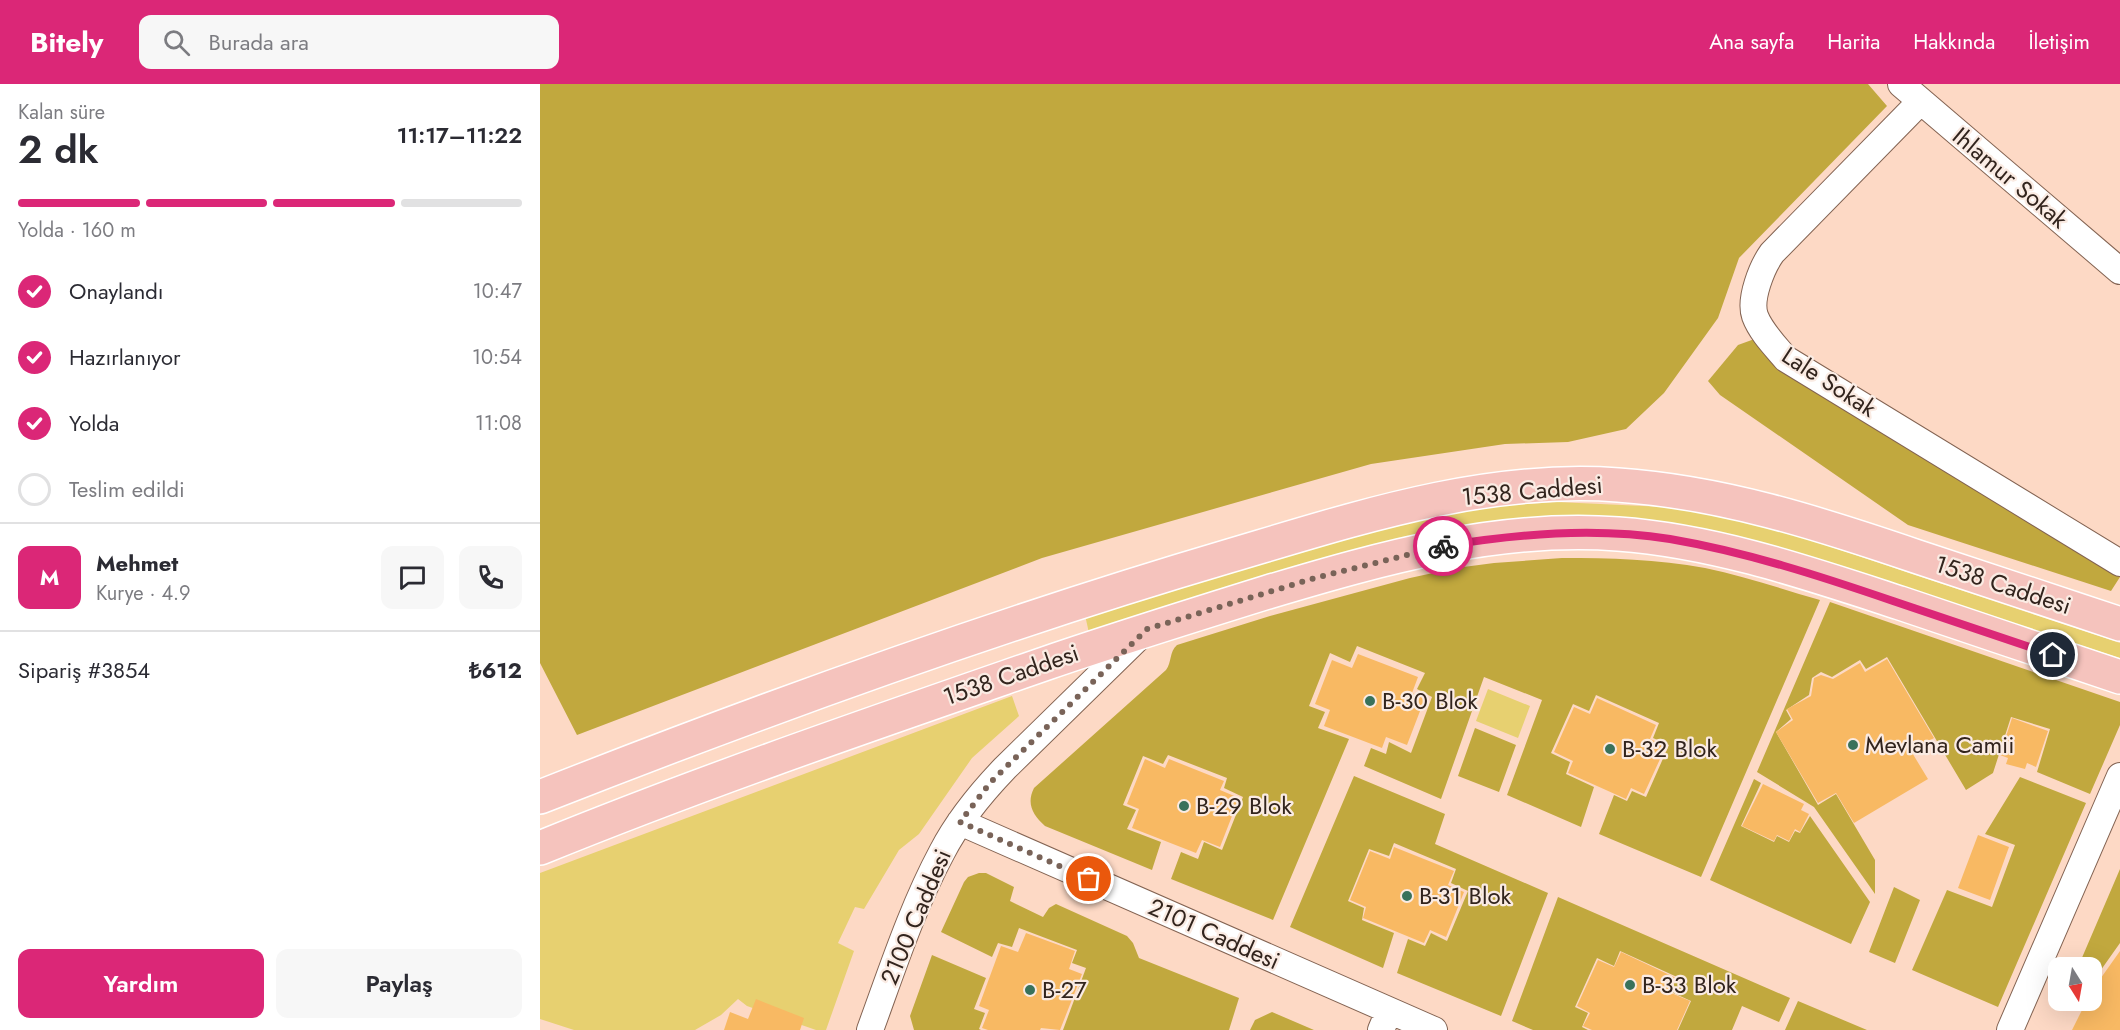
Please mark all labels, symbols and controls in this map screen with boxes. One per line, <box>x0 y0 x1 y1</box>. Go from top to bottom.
search box <box>139 15 559 69</box>
text: Bitely <box>30 22 103 63</box>
icon: search <box>160 26 193 59</box>
text: Burada ara <box>208 26 309 58</box>
text: Ana sayfa <box>1709 27 1794 57</box>
text: Harita <box>1827 27 1880 57</box>
text: Hakkında <box>1913 27 1995 57</box>
text: İletişim <box>2028 27 2090 57</box>
text: Kalan süre <box>18 98 105 127</box>
text: 11:17–11:22 <box>397 119 522 151</box>
street label: Ihlamur Sokak <box>1945 119 2076 237</box>
text: 2 dk <box>18 121 99 178</box>
text: Yolda · 160 m <box>18 216 136 245</box>
icon: check <box>18 275 51 308</box>
text: Onaylandı <box>69 275 164 307</box>
text: 10:47 <box>473 277 522 306</box>
street label: Lale Sokak <box>1775 338 1884 425</box>
icon: check <box>18 341 51 374</box>
text: Hazırlanıyor <box>69 341 181 373</box>
text: 10:54 <box>472 343 522 372</box>
icon: check <box>18 407 51 440</box>
text: Yolda <box>69 407 119 439</box>
text: 11:08 <box>475 409 522 438</box>
street label: 1538 Caddesi <box>1460 467 1604 514</box>
text: Teslim edildi <box>69 473 185 505</box>
courier <box>1413 516 1473 576</box>
icon: bike <box>1427 530 1460 563</box>
button: chat <box>381 546 444 609</box>
button: phone <box>459 546 522 609</box>
street label: 1538 Caddesi <box>1931 546 2076 623</box>
text: Mehmet <box>96 547 178 579</box>
text: M <box>40 561 59 593</box>
text: Kurye · 4.9 <box>96 579 191 608</box>
pin <box>2027 629 2078 680</box>
street label: 1538 Caddesi <box>938 635 1083 714</box>
icon: home <box>2036 638 2069 671</box>
text: Sipariş #3854 <box>18 654 150 686</box>
text: ₺612 <box>469 654 522 686</box>
place label: B-30 Blok <box>1382 683 1478 718</box>
marker: B-30 Blok <box>1363 694 1377 708</box>
place label: Mevlana Camii <box>1865 727 2015 762</box>
place label: B-32 Blok <box>1622 731 1717 766</box>
marker: Mevlana Camii <box>1846 738 1860 752</box>
marker: B-32 Blok <box>1603 742 1617 756</box>
place label: B-29 Blok <box>1196 788 1292 823</box>
marker: B-29 Blok <box>1177 799 1191 813</box>
street label: 2100 Caddesi <box>871 844 960 990</box>
pin <box>1063 853 1114 904</box>
icon: bag <box>1072 862 1105 895</box>
place label: B-31 Blok <box>1419 878 1512 913</box>
street label: 2101 Caddesi <box>1143 889 1285 978</box>
marker: B-31 Blok <box>1400 889 1414 903</box>
button: Yardım <box>18 949 264 1018</box>
button: Paylaş <box>276 949 522 1018</box>
north arrow <box>2048 957 2102 1011</box>
map controls <box>2048 957 2102 1011</box>
place label: B-33 Blok <box>1642 967 1737 1002</box>
place label: B-27 <box>1042 972 1087 1007</box>
marker: B-33 Blok <box>1623 978 1637 992</box>
marker: B-27 <box>1023 983 1037 997</box>

